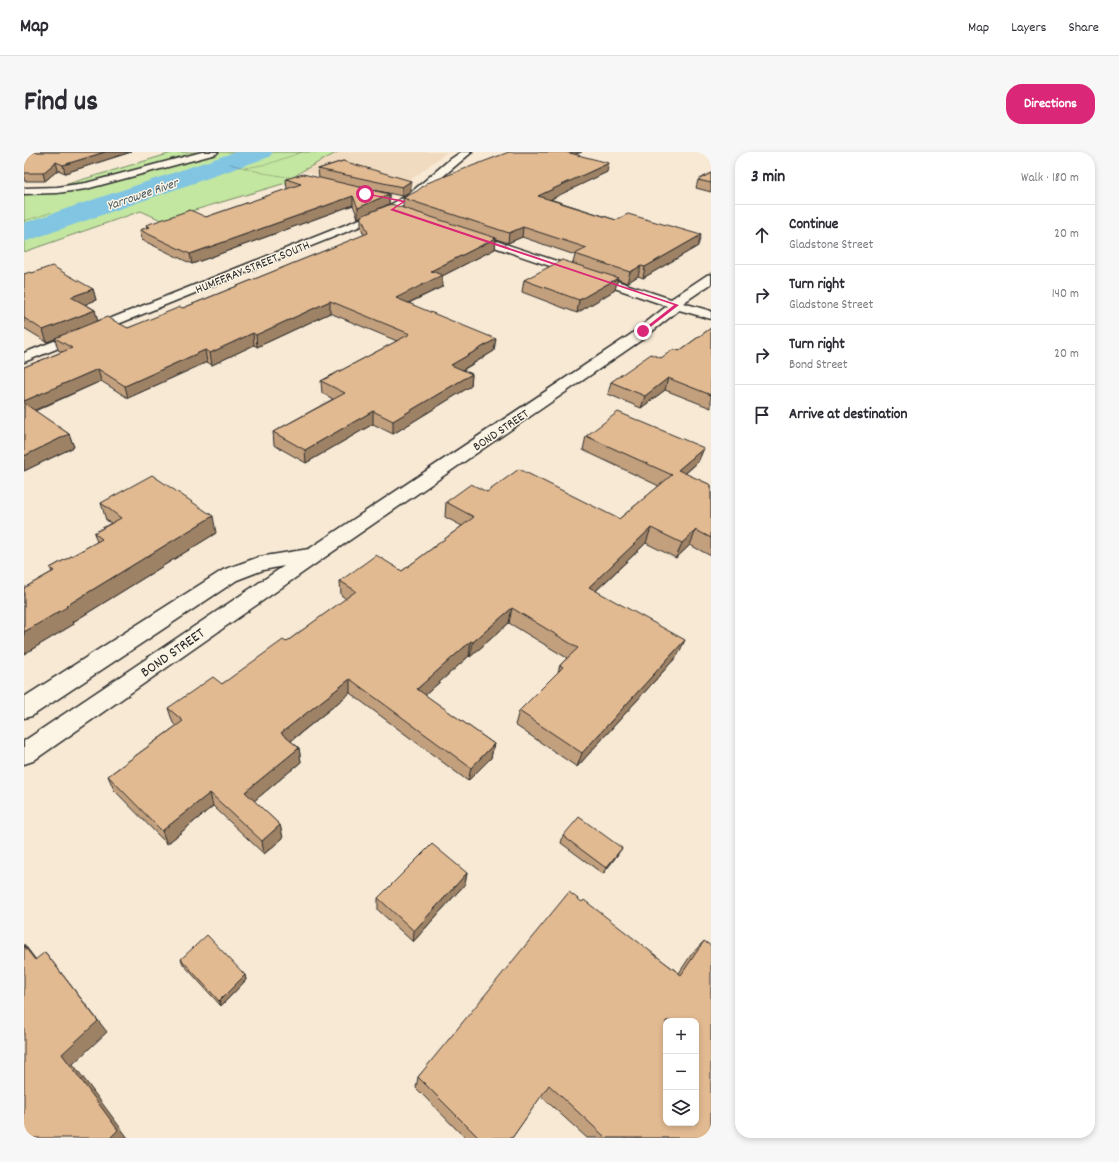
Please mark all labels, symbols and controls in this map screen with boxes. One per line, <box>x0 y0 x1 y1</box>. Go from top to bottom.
text: Map <box>20 14 49 41</box>
text: Map <box>968 18 989 38</box>
text: Layers <box>1011 18 1046 38</box>
text: Share <box>1068 18 1099 38</box>
text: Find us <box>24 84 98 124</box>
button: Directions <box>1006 84 1095 124</box>
text: 3 min <box>751 166 785 190</box>
text: Walk · 180 m <box>1021 169 1079 188</box>
water label: Yarrowee River <box>105 174 183 216</box>
route start <box>356 185 374 203</box>
text: Continue <box>789 214 838 236</box>
icon: ahead <box>751 224 773 246</box>
text: 20 m <box>1054 225 1079 244</box>
text: Gladstone Street <box>789 236 873 255</box>
street label: HUMFFRAY STREET SOUTH <box>193 237 313 300</box>
text: Turn right <box>789 274 845 296</box>
icon: right <box>751 284 773 306</box>
text: 140 m <box>1052 285 1079 304</box>
text: Gladstone Street <box>789 296 873 315</box>
route end <box>634 322 652 340</box>
text: Turn right <box>789 334 845 356</box>
icon: right <box>751 344 773 366</box>
text: 20 m <box>1054 345 1079 364</box>
text: Bond Street <box>789 356 848 375</box>
icon: arrive <box>751 404 773 426</box>
text: Arrive at destination <box>789 404 907 426</box>
street label: BOND STREET <box>470 405 533 457</box>
street label: BOND STREET <box>137 623 210 684</box>
map controls <box>663 1018 699 1126</box>
button: + <box>663 1018 699 1054</box>
button: − <box>663 1054 699 1090</box>
button: layers <box>663 1090 699 1126</box>

